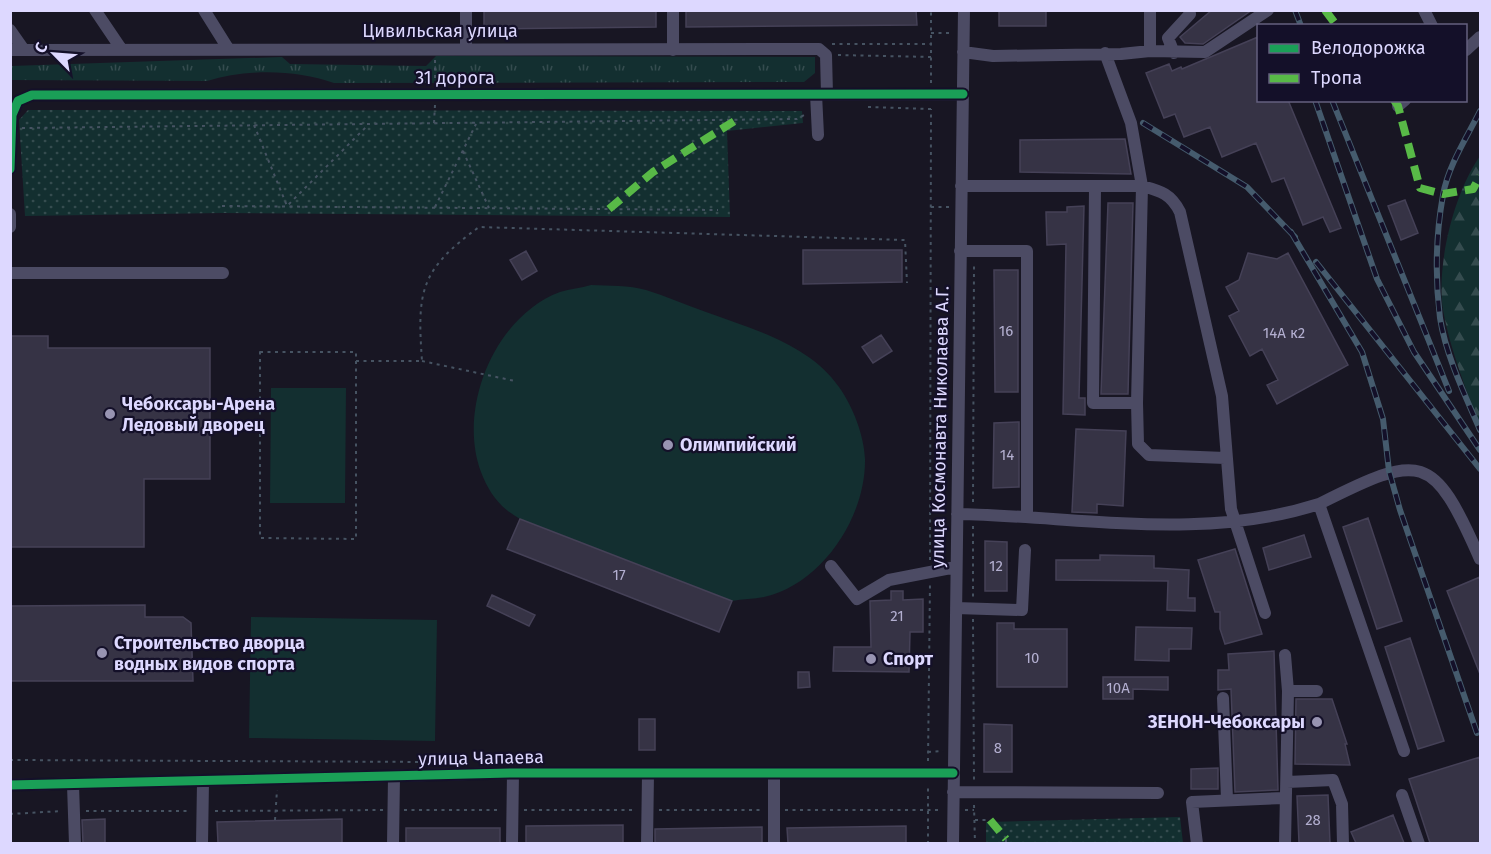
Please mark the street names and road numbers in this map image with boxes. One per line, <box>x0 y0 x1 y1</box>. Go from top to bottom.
street label: Цивильская улица <box>362 20 518 42</box>
street label: 31 дорога <box>415 67 495 89</box>
street label: улица Космонавта Николаева А.Г. <box>927 286 953 568</box>
street label: улица Чапаева <box>418 746 544 770</box>

